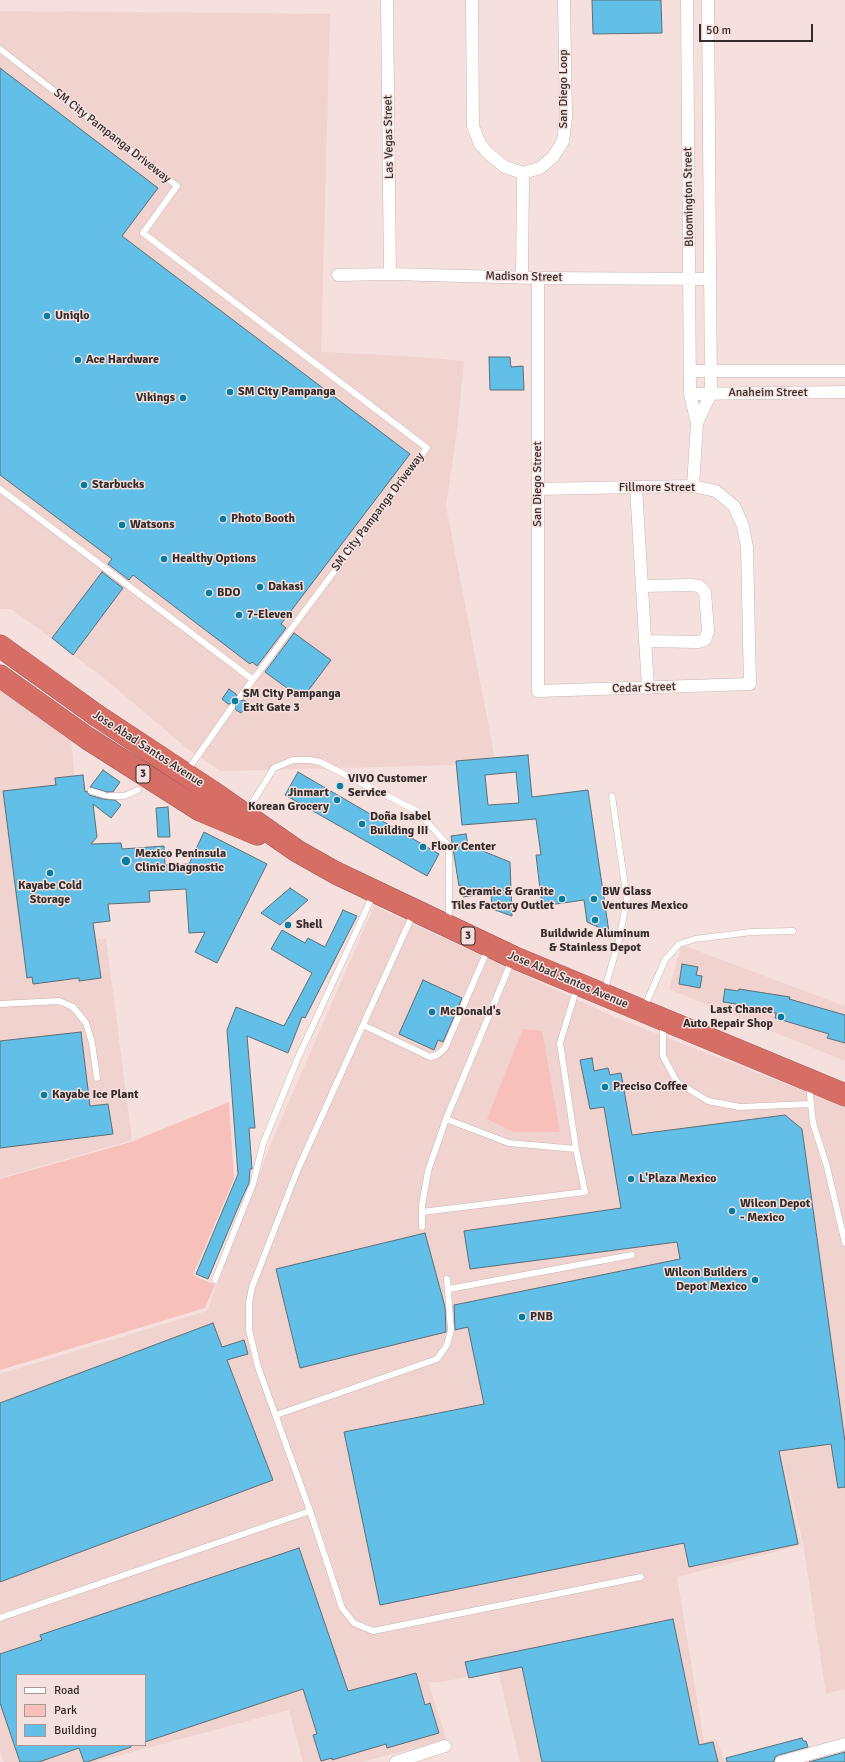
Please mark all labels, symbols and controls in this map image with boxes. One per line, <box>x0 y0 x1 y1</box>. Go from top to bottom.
scale bar <box>701 16 815 42</box>
text: 50 m <box>706 23 731 38</box>
street label: San Diego Loop <box>557 50 571 128</box>
street label: SM City Pampanga Driveway <box>51 86 173 186</box>
street label: Las Vegas Street <box>381 95 397 179</box>
street label: Bloomington Street <box>681 147 697 247</box>
street label: Madison Street <box>485 269 563 285</box>
place label: Uniqlo <box>55 309 90 323</box>
marker: Uniqlo <box>42 311 52 321</box>
place label: Ace Hardware <box>86 353 159 367</box>
marker: Ace Hardware <box>73 355 83 365</box>
place label: SM City Pampanga <box>238 385 336 399</box>
street label: Anaheim Street <box>728 386 808 400</box>
marker: SM City Pampanga <box>225 387 235 397</box>
place label: Vikings <box>136 391 175 405</box>
marker: Vikings <box>178 393 188 403</box>
street label: San Diego Street <box>531 441 545 527</box>
street label: SM City Pampanga Driveway <box>329 450 427 574</box>
place label: Starbucks <box>92 478 144 492</box>
marker: Starbucks <box>79 480 89 490</box>
street label: Fillmore Street <box>619 481 695 495</box>
place label: Photo Booth <box>231 512 295 526</box>
marker: Photo Booth <box>218 514 228 524</box>
place label: Watsons <box>130 518 174 532</box>
marker: Watsons <box>117 520 127 530</box>
place label: Healthy Options <box>172 552 256 566</box>
marker: Healthy Options <box>159 554 169 564</box>
place label: Dakasi <box>268 580 303 594</box>
marker: Dakasi <box>255 582 265 592</box>
place label: BDO <box>217 586 240 600</box>
marker: BDO <box>204 588 214 598</box>
place label: 7-Eleven <box>247 608 293 622</box>
marker: 7-Eleven <box>234 610 244 620</box>
street label: Cedar Street <box>612 680 676 696</box>
place label: SM City Pampanga Exit Gate 3 <box>243 687 341 715</box>
marker: SM City Pampanga Exit Gate 3 <box>230 696 240 706</box>
street label: Jose Abad Santos Avenue <box>90 708 206 790</box>
road number: 3 <box>136 765 150 783</box>
place label: VIVO Customer Service <box>348 772 427 800</box>
marker: VIVO Customer Service <box>335 781 345 791</box>
place label: Jinmart Korean Grocery <box>248 786 329 814</box>
marker: Jinmart Korean Grocery <box>332 795 342 805</box>
place label: Doña Isabel Building III <box>370 810 431 838</box>
marker: Doña Isabel Building III <box>357 819 367 829</box>
place label: Floor Center <box>431 840 496 854</box>
marker: Floor Center <box>418 842 428 852</box>
place label: Mexico Peninsula Clinic Diagnostic <box>135 847 226 875</box>
marker: Mexico Peninsula Clinic Diagnostic <box>120 855 132 867</box>
marker: Kayabe Cold Storage <box>45 868 55 878</box>
place label: Kayabe Cold Storage <box>18 879 82 907</box>
place label: Ceramic & Granite Tiles Factory Outlet <box>451 885 554 913</box>
place label: BW Glass Ventures Mexico <box>602 885 688 913</box>
marker: Ceramic & Granite Tiles Factory Outlet <box>557 894 567 904</box>
marker: BW Glass Ventures Mexico <box>589 894 599 904</box>
marker: Buildwide Aluminum & Stainless Depot <box>590 915 600 925</box>
place label: Shell <box>296 918 323 932</box>
marker: Shell <box>283 920 293 930</box>
road number: 3 <box>461 927 475 945</box>
place label: Buildwide Aluminum & Stainless Depot <box>540 927 650 955</box>
street label: Jose Abad Santos Avenue <box>506 948 630 1012</box>
place label: Last Chance Auto Repair Shop <box>683 1003 773 1031</box>
place label: McDonald's <box>440 1005 501 1019</box>
marker: McDonald's <box>427 1007 437 1017</box>
marker: Last Chance Auto Repair Shop <box>776 1012 786 1022</box>
place label: Preciso Coffee <box>613 1080 687 1094</box>
marker: Preciso Coffee <box>600 1082 610 1092</box>
place label: Kayabe Ice Plant <box>52 1088 138 1102</box>
marker: Kayabe Ice Plant <box>39 1090 49 1100</box>
place label: L'Plaza Mexico <box>639 1172 717 1186</box>
marker: L'Plaza Mexico <box>626 1174 636 1184</box>
place label: Wilcon Depot - Mexico <box>740 1197 810 1225</box>
marker: Wilcon Depot - Mexico <box>727 1206 737 1216</box>
place label: Wilcon Builders Depot Mexico <box>664 1266 747 1294</box>
marker: Wilcon Builders Depot Mexico <box>750 1275 760 1285</box>
place label: PNB <box>530 1310 553 1324</box>
marker: PNB <box>517 1312 527 1322</box>
legend <box>16 1674 146 1746</box>
text: Road <box>54 1683 80 1698</box>
text: Park <box>54 1703 77 1718</box>
text: Building <box>54 1723 97 1738</box>

